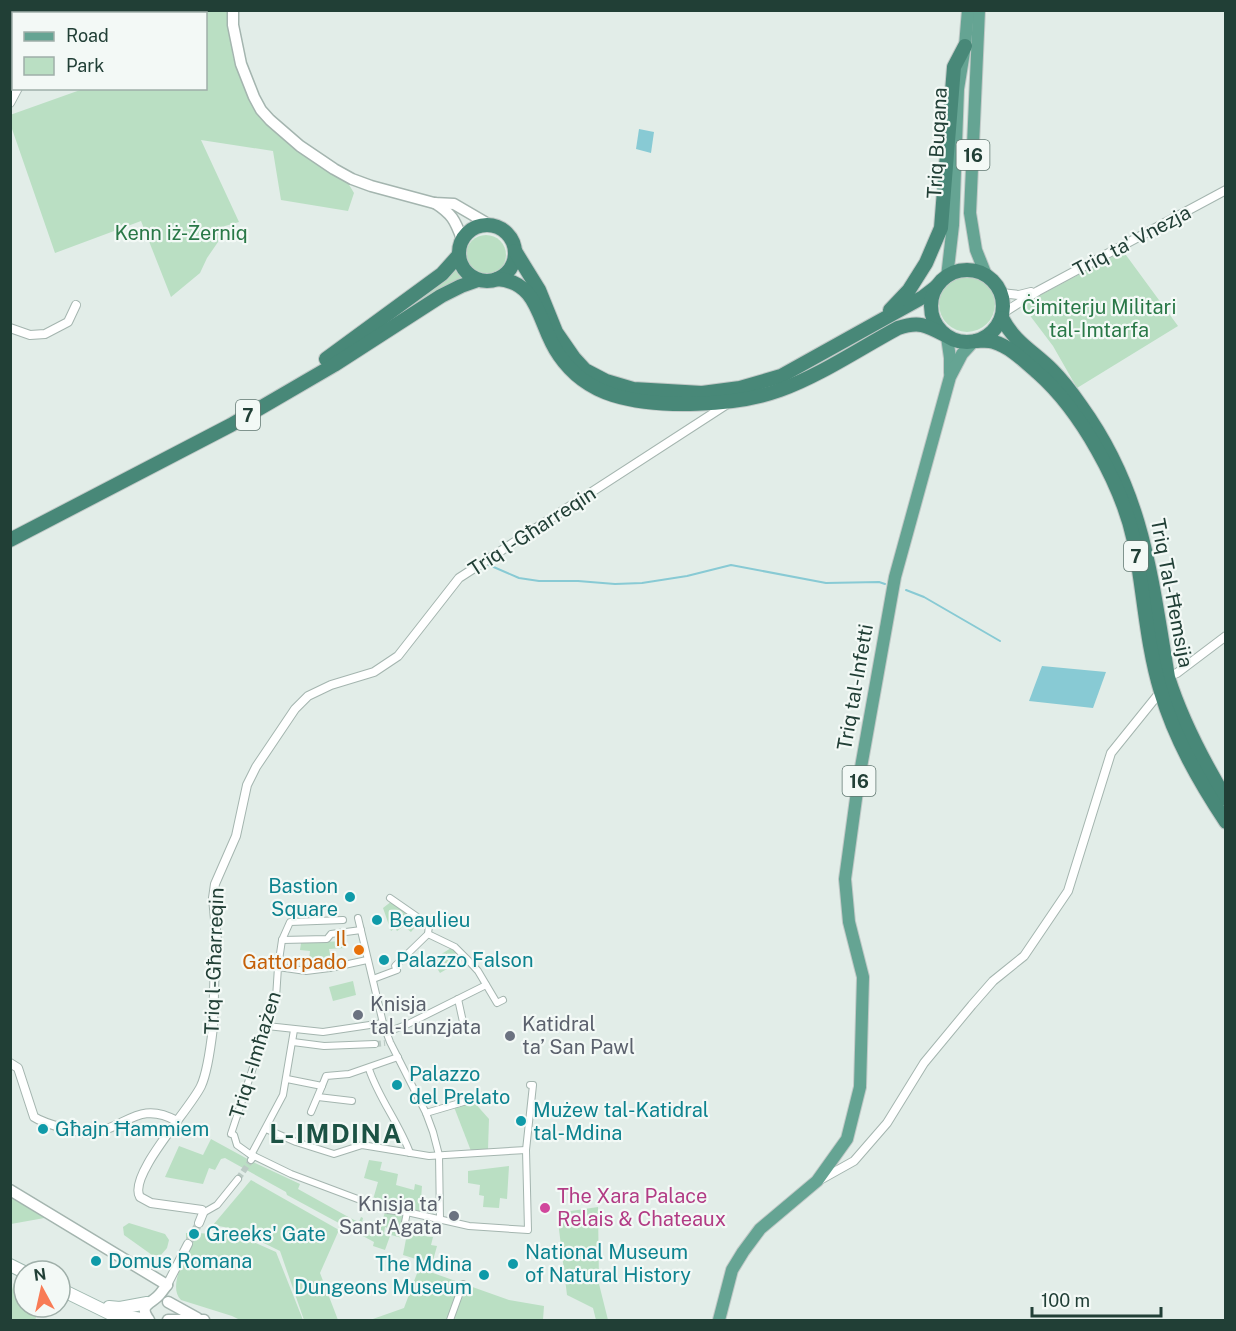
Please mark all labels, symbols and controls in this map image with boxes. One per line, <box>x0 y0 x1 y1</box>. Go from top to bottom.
legend <box>12 12 207 90</box>
text: Road <box>66 25 109 46</box>
text: Park <box>66 55 104 76</box>
street label: Triq Buqana <box>922 87 952 199</box>
road number: 16 <box>956 140 990 170</box>
street label: Triq ta' Vnezja <box>1069 200 1195 282</box>
park label: Kenn iż-Żerniq <box>114 221 248 245</box>
park label: Ċimiterju Militari tal-Imtarfa <box>1022 294 1176 342</box>
road number: 7 <box>236 400 260 430</box>
street label: Triq l-Għarreqin <box>464 481 600 581</box>
street label: Triq Tal-Ħemsija <box>1146 516 1198 670</box>
road number: 7 <box>1124 541 1148 571</box>
street label: Triq tal-Infetti <box>832 622 878 752</box>
road number: 16 <box>842 766 876 796</box>
place label: Bastion Square <box>268 874 338 921</box>
street label: Triq l-Għarreqin <box>199 887 229 1035</box>
marker: Bastion Square <box>343 890 357 904</box>
place label: Beaulieu <box>389 908 470 932</box>
marker: Beaulieu <box>370 913 384 927</box>
place label: Il Gattorpado <box>242 927 347 974</box>
marker: Il Gattorpado <box>352 943 366 957</box>
place label: Palazzo Falson <box>396 948 533 972</box>
marker: Palazzo Falson <box>377 953 391 967</box>
street label: Triq l-Imħażen <box>224 988 286 1122</box>
place label: Knisja tal-Lunzjata <box>370 992 481 1039</box>
marker: Knisja tal-Lunzjata <box>351 1008 365 1022</box>
place label: Katidral ta’ San Pawl <box>522 1012 635 1059</box>
marker: Katidral ta’ San Pawl <box>503 1029 517 1043</box>
place label: Palazzo del Prelato <box>409 1062 510 1109</box>
marker: Palazzo del Prelato <box>390 1078 404 1092</box>
place label: Mużew tal-Katidral tal-Mdina <box>533 1098 709 1145</box>
marker: Mużew tal-Katidral tal-Mdina <box>514 1114 528 1128</box>
place label: Għajn Ħammiem <box>55 1117 209 1141</box>
district label: L-IMDINA <box>269 1118 403 1149</box>
marker: Għajn Ħammiem <box>36 1122 50 1136</box>
place label: The Xara Palace Relais & Chateaux <box>557 1184 726 1231</box>
place label: Knisja ta’ Sant'Agata <box>339 1192 442 1239</box>
marker: The Xara Palace Relais & Chateaux <box>538 1201 552 1215</box>
marker: Knisja ta’ Sant'Agata <box>447 1209 461 1223</box>
place label: Greeks' Gate <box>206 1222 326 1246</box>
marker: Greeks' Gate <box>187 1227 201 1241</box>
place label: National Museum of Natural History <box>525 1240 691 1287</box>
place label: Domus Romana <box>108 1249 252 1273</box>
place label: The Mdina Dungeons Museum <box>294 1252 472 1299</box>
marker: Domus Romana <box>89 1254 103 1268</box>
marker: National Museum of Natural History <box>506 1257 520 1271</box>
north arrow <box>12 1259 72 1319</box>
text: N <box>32 1264 48 1285</box>
marker: The Mdina Dungeons Museum <box>477 1268 491 1282</box>
scale bar <box>1032 1280 1161 1318</box>
text: 100 m <box>1041 1290 1090 1311</box>

